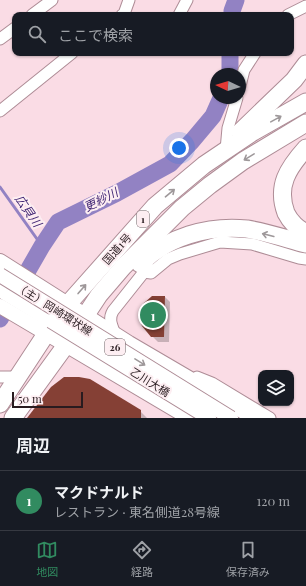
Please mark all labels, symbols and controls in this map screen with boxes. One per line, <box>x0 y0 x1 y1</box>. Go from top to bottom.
search box <box>12 12 294 56</box>
icon: search <box>26 23 48 45</box>
text: ここで検索 <box>58 25 133 45</box>
north arrow <box>210 68 246 104</box>
one-way arrow <box>270 114 282 122</box>
your location <box>169 138 189 158</box>
one-way arrow <box>243 154 255 162</box>
water label: 更紗川 <box>81 183 122 214</box>
one-way arrow <box>165 189 175 198</box>
water label: 広貝川 <box>12 191 47 231</box>
road number: 1 <box>137 211 149 227</box>
street label: 国道1号 <box>99 230 134 268</box>
one-way arrow <box>262 230 275 238</box>
street label: （主）岡崎環状線 <box>13 279 96 338</box>
one-way arrow <box>77 284 86 294</box>
pin: 1 <box>140 300 166 330</box>
road number: 26 <box>105 339 125 355</box>
one-way arrow <box>134 359 146 367</box>
street label: 乙川大橋 <box>128 364 173 400</box>
map controls <box>258 370 294 406</box>
button: layers <box>258 370 294 406</box>
scale bar <box>12 390 83 409</box>
text: 50 m <box>18 391 42 406</box>
text: 周辺 <box>16 434 50 456</box>
text: マクドナルド <box>54 482 144 502</box>
text: 1 <box>27 492 31 509</box>
text: 120 m <box>256 492 290 509</box>
text: レストラン · 東名側道28号線 <box>54 503 220 520</box>
tab: 地図 <box>36 539 58 579</box>
tab: 経路 <box>131 539 153 579</box>
tab: 保存済み <box>226 539 270 579</box>

